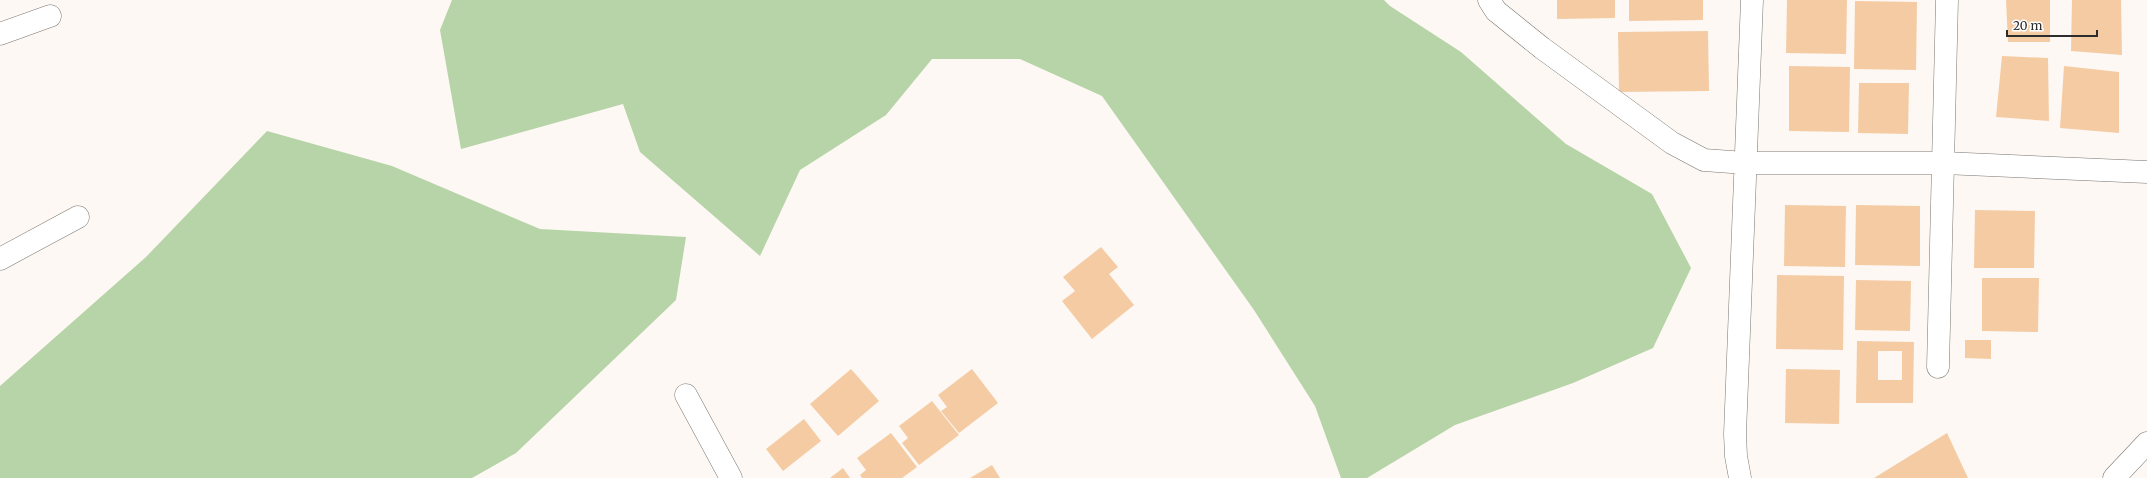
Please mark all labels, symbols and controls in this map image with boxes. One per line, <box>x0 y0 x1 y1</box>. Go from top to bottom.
scale bar <box>2007 12 2097 38</box>
text: 20 m <box>2013 18 2042 33</box>

